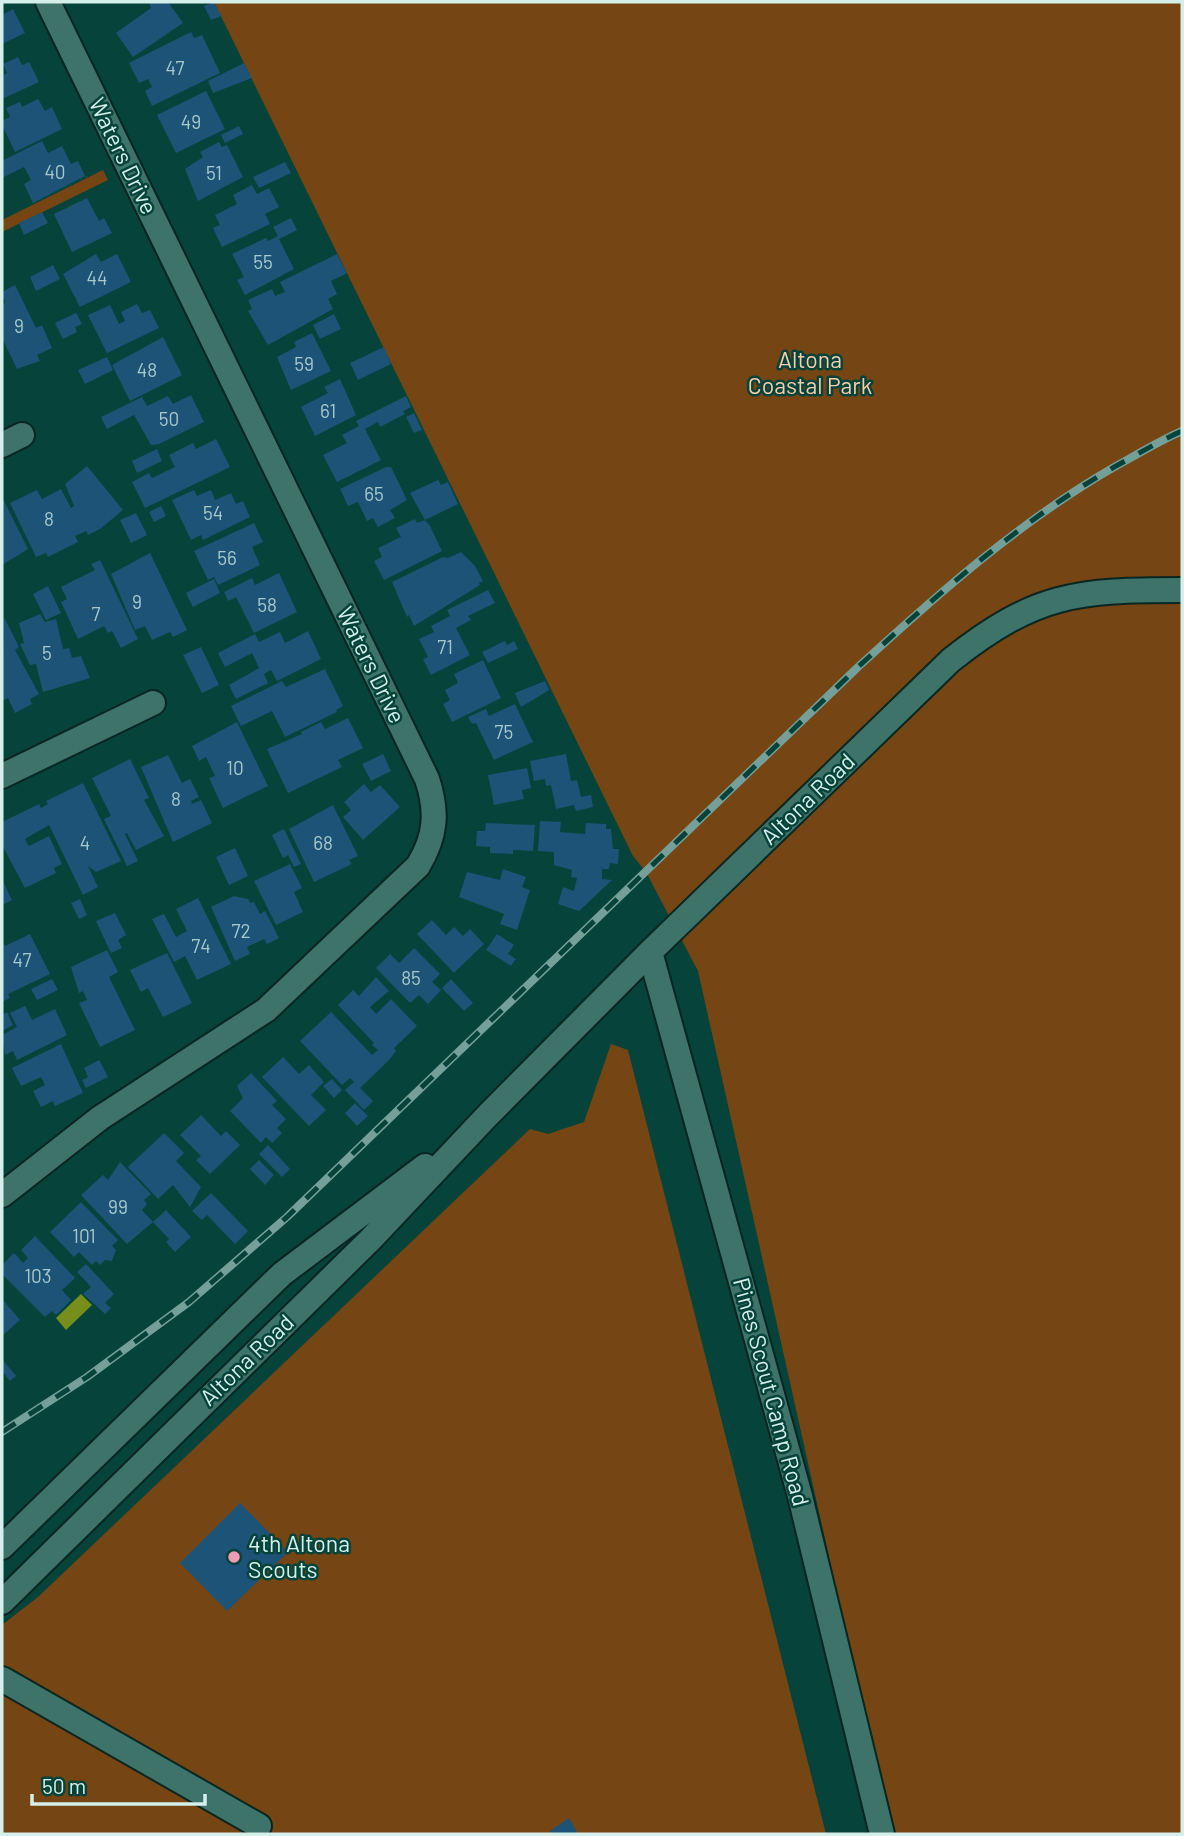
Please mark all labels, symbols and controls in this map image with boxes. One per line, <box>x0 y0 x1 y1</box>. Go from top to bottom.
house number: 47 <box>166 56 184 79</box>
street label: Waters Drive <box>84 93 164 218</box>
house number: 49 <box>181 110 201 133</box>
house number: 40 <box>44 160 66 183</box>
house number: 51 <box>206 161 222 184</box>
house number: 55 <box>253 250 273 273</box>
house number: 44 <box>87 266 107 289</box>
house number: 9 <box>14 314 24 337</box>
park label: Altona Coastal Park <box>748 345 872 399</box>
house number: 59 <box>294 352 314 375</box>
house number: 48 <box>137 358 157 381</box>
house number: 61 <box>320 399 336 422</box>
house number: 50 <box>159 407 179 430</box>
house number: 65 <box>364 482 384 505</box>
house number: 54 <box>203 501 223 524</box>
house number: 8 <box>44 507 54 530</box>
house number: 56 <box>217 546 237 569</box>
house number: 9 <box>132 590 142 613</box>
house number: 58 <box>257 593 277 616</box>
house number: 7 <box>92 602 101 625</box>
street label: Waters Drive <box>332 602 412 727</box>
house number: 71 <box>437 635 453 658</box>
house number: 5 <box>42 641 52 664</box>
house number: 75 <box>495 720 513 743</box>
street label: Altona Road <box>755 747 860 850</box>
house number: 10 <box>226 756 244 779</box>
house number: 8 <box>171 787 181 810</box>
house number: 4 <box>80 831 90 854</box>
house number: 68 <box>313 831 333 854</box>
house number: 72 <box>231 919 251 942</box>
house number: 74 <box>191 934 211 957</box>
house number: 47 <box>13 948 31 971</box>
house number: 85 <box>401 966 421 989</box>
house number: 99 <box>108 1195 128 1218</box>
house number: 101 <box>72 1224 96 1247</box>
house number: 103 <box>24 1264 52 1287</box>
street label: Pines Scout Camp Road <box>728 1274 816 1509</box>
street label: Altona Road <box>194 1308 299 1411</box>
place label: 4th Altona Scouts <box>248 1529 350 1583</box>
marker: 4th Altona Scouts <box>226 1549 242 1565</box>
scale bar <box>32 1762 205 1806</box>
text: 50 m <box>42 1773 86 1798</box>

